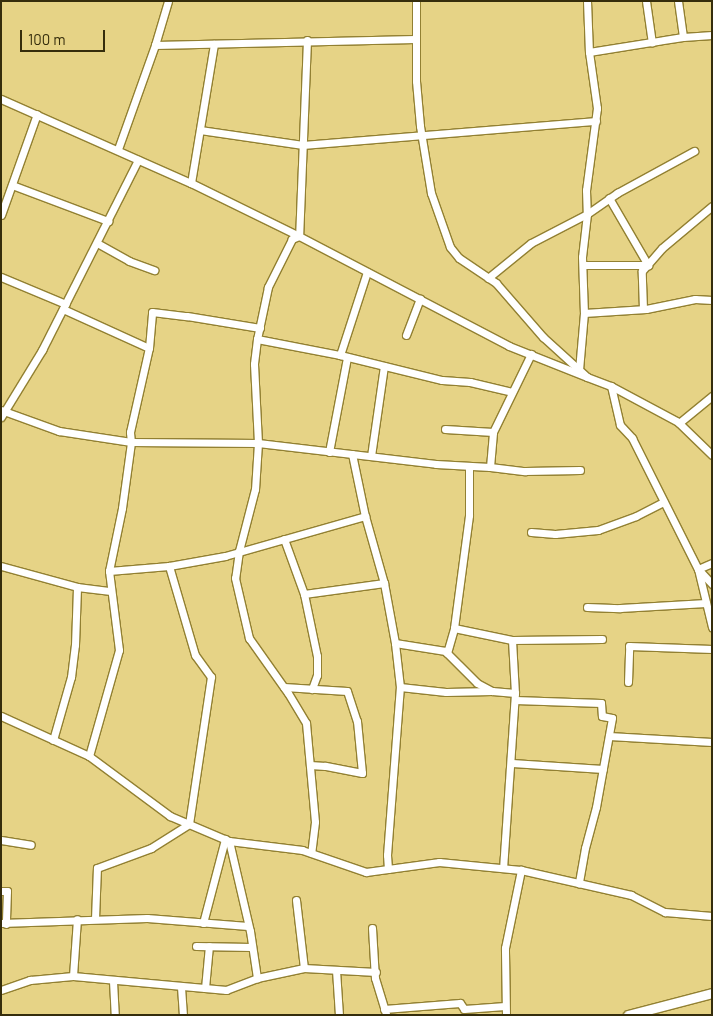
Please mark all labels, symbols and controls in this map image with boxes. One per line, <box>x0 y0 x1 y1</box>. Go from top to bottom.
scale bar <box>22 20 108 52</box>
text: 100 m <box>28 30 66 48</box>

